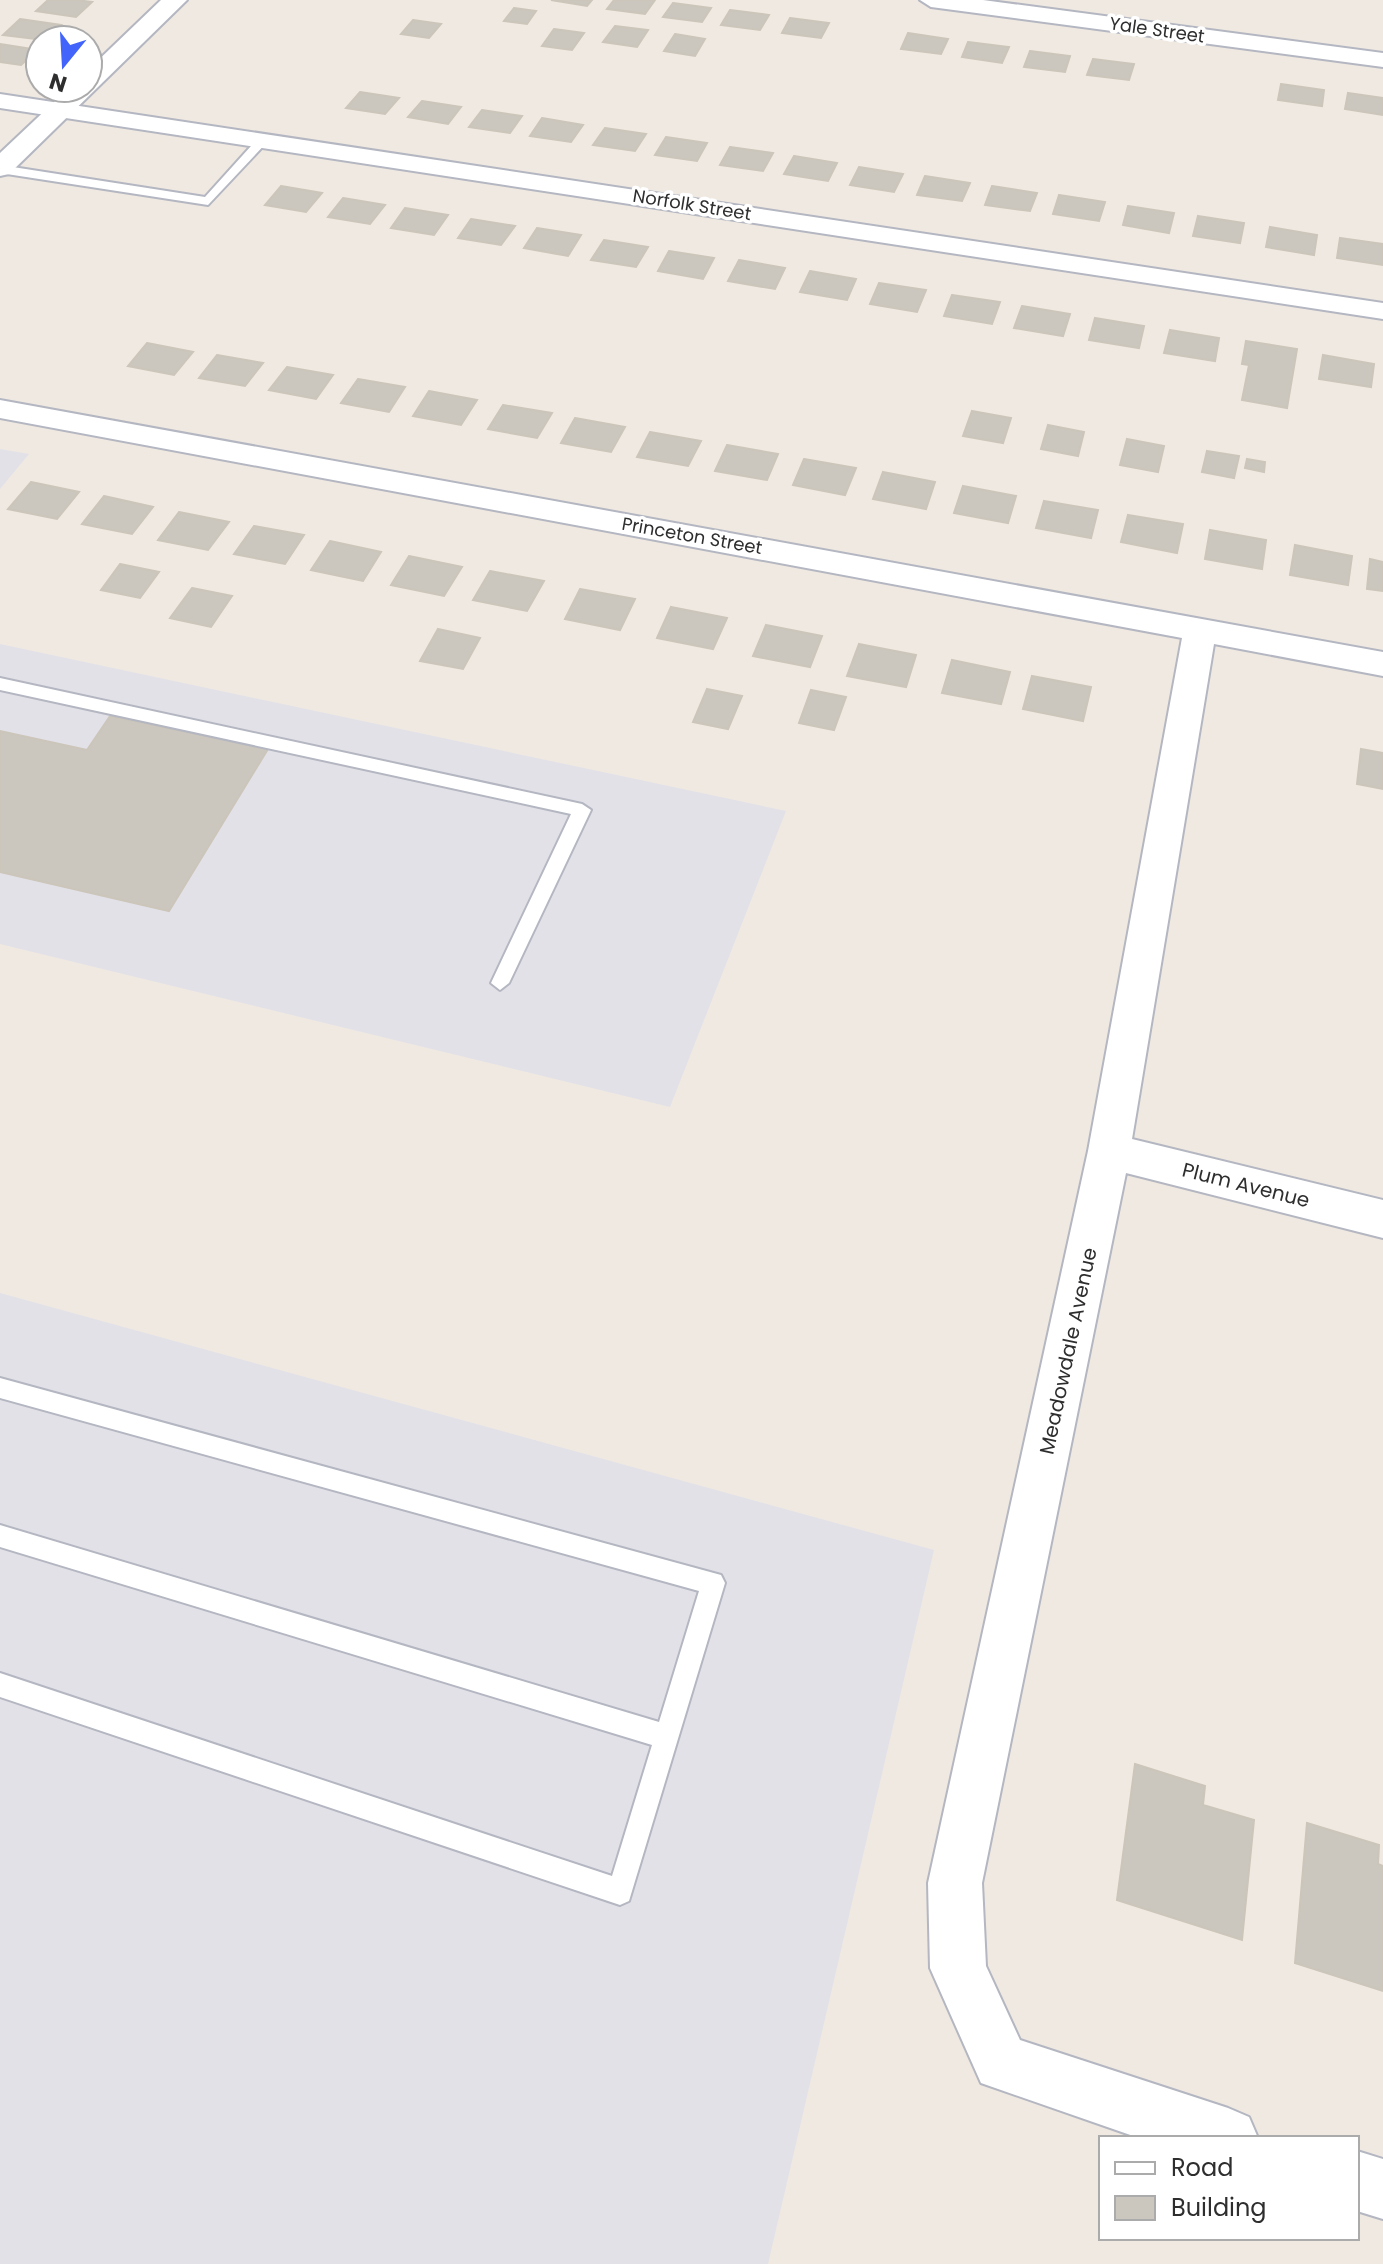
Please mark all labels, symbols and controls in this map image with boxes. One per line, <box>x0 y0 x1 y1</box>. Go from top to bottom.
street label: Yale Street <box>1108 10 1206 49</box>
north arrow <box>24 24 104 104</box>
text: N <box>45 65 71 100</box>
street label: Norfolk Street <box>631 183 753 226</box>
street label: Princeton Street <box>620 511 764 560</box>
street label: Plum Avenue <box>1179 1156 1313 1214</box>
street label: Meadowdale Avenue <box>1032 1245 1104 1457</box>
legend <box>1099 2136 1359 2240</box>
text: Road <box>1171 2151 1233 2184</box>
text: Building <box>1171 2191 1267 2224</box>

